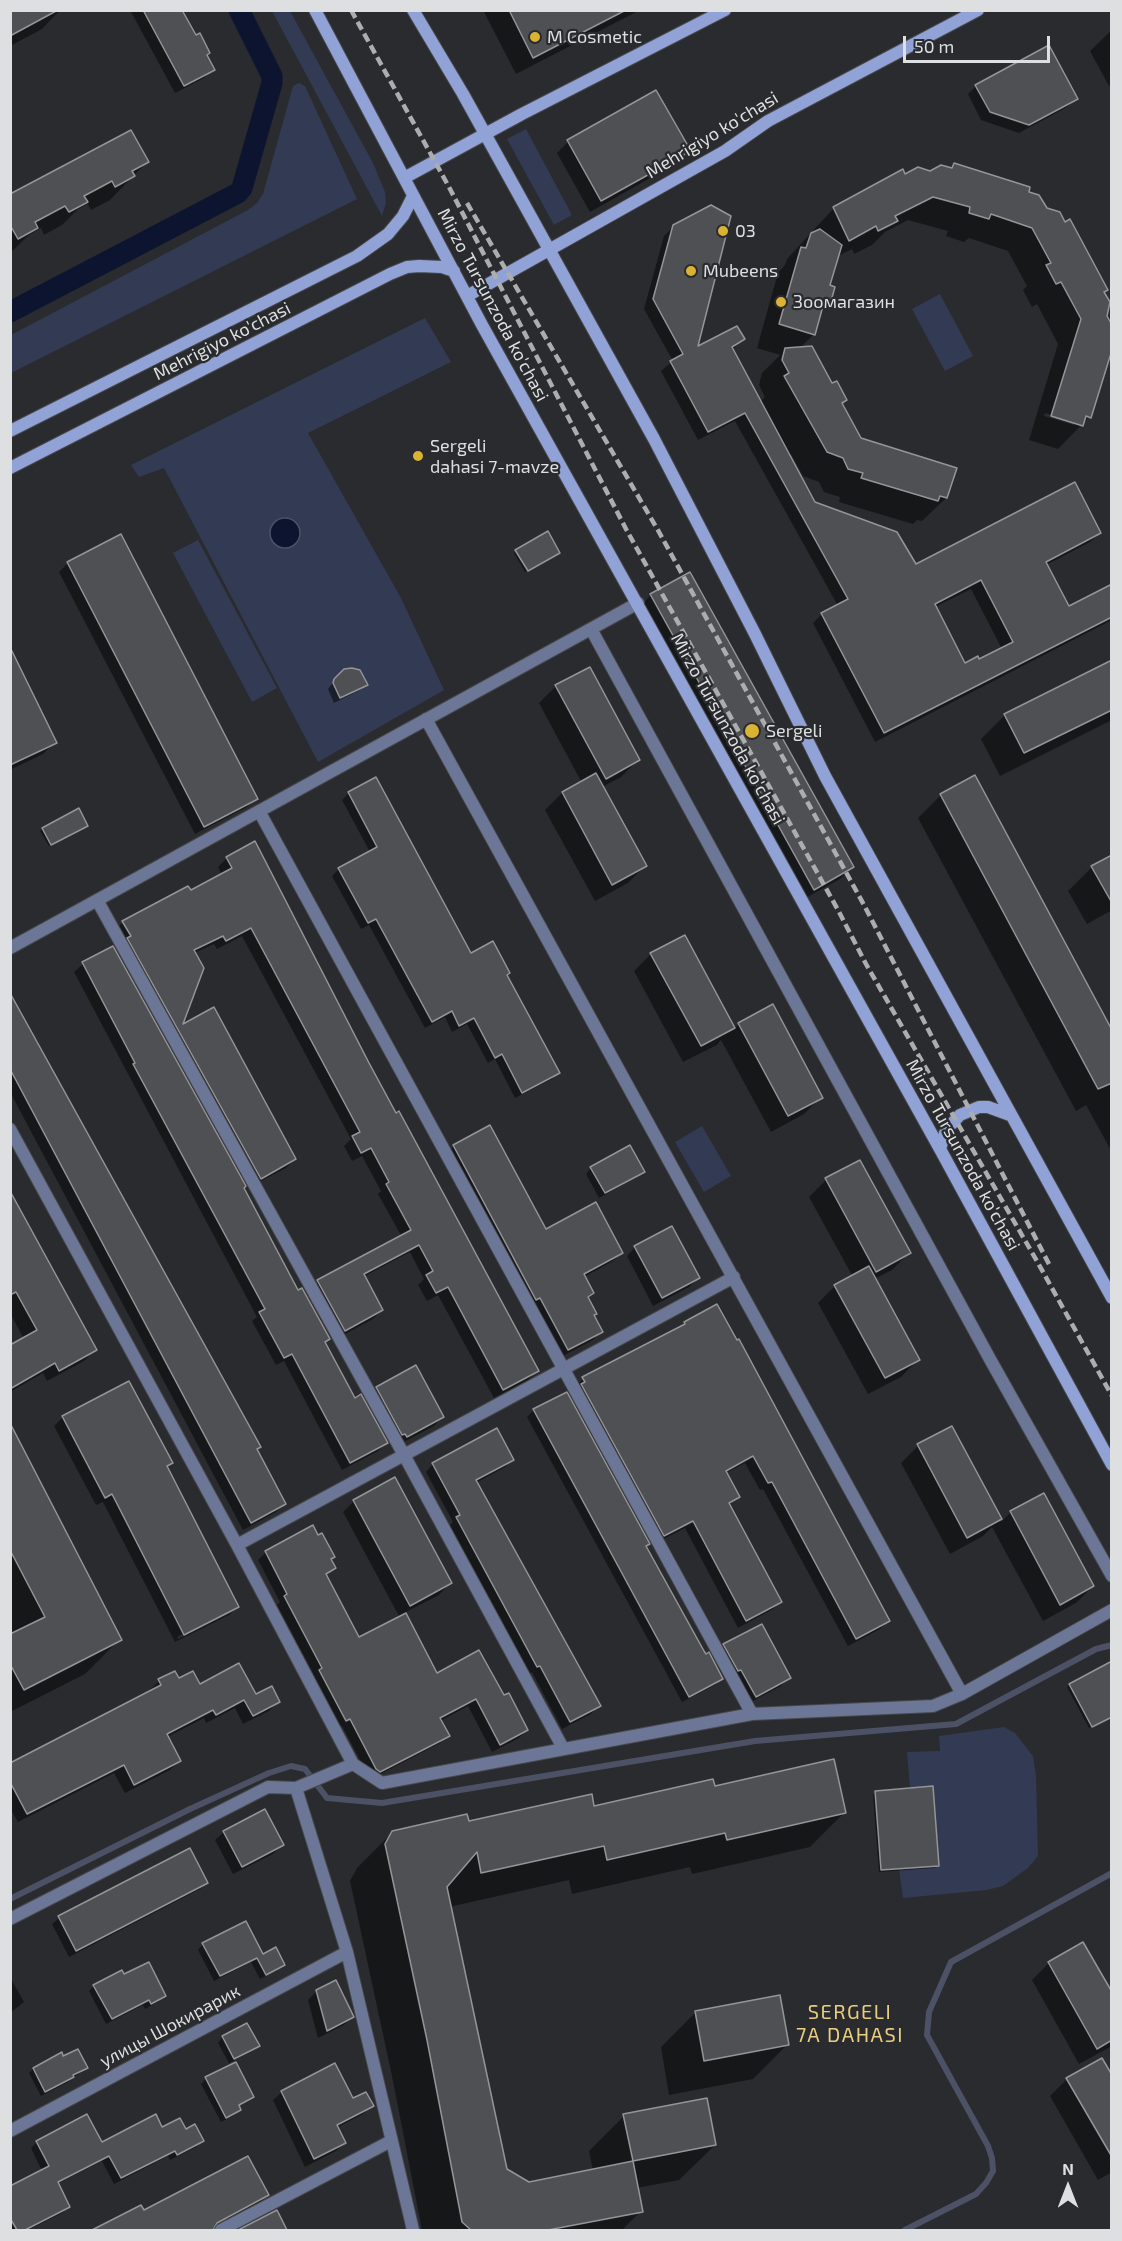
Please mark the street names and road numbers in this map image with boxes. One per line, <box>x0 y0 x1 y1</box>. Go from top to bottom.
street label: Mehrigiyo ko'chasi <box>642 87 782 183</box>
street label: Mirzo Tursunzoda ko'chasi <box>433 205 553 405</box>
street label: Mehrigiyo ko'chasi <box>150 297 294 385</box>
street label: Mirzo Tursunzoda ko'chasi <box>666 629 790 829</box>
street label: Mirzo Tursunzoda ko'chasi <box>901 1055 1025 1255</box>
street label: улицы Шокирарик <box>96 1980 244 2072</box>

